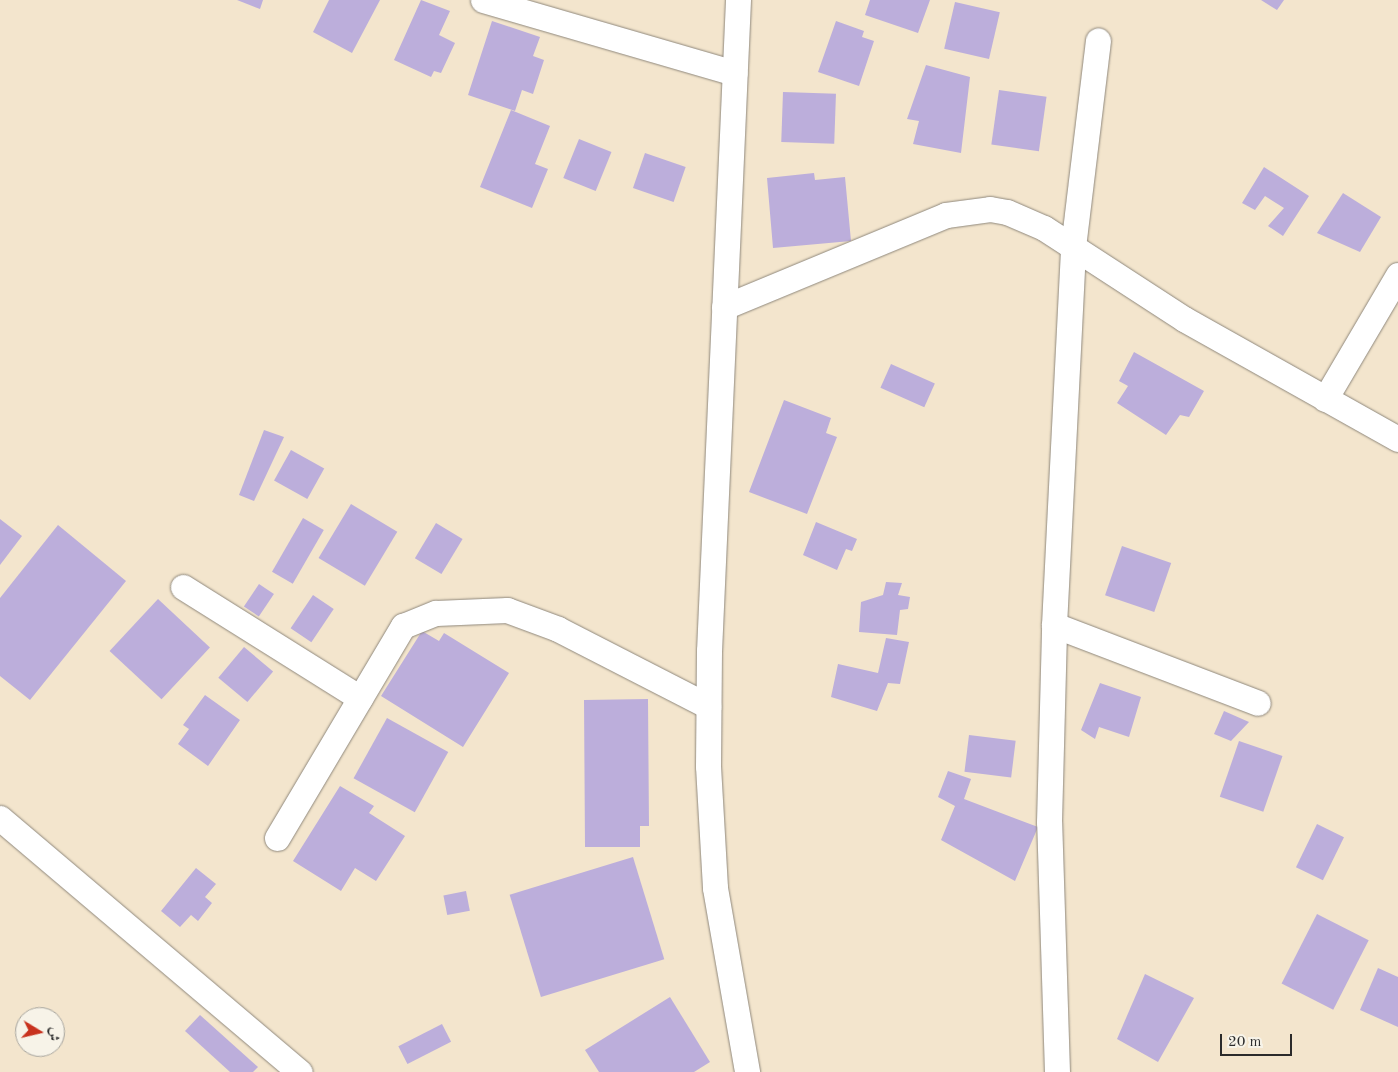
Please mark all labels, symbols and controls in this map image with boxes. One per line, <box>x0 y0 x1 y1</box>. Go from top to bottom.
north arrow <box>15 1007 65 1057</box>
scale bar <box>1223 1024 1296 1056</box>
text: ش <box>46 1026 62 1042</box>
text: 20 m <box>1228 1035 1262 1050</box>

